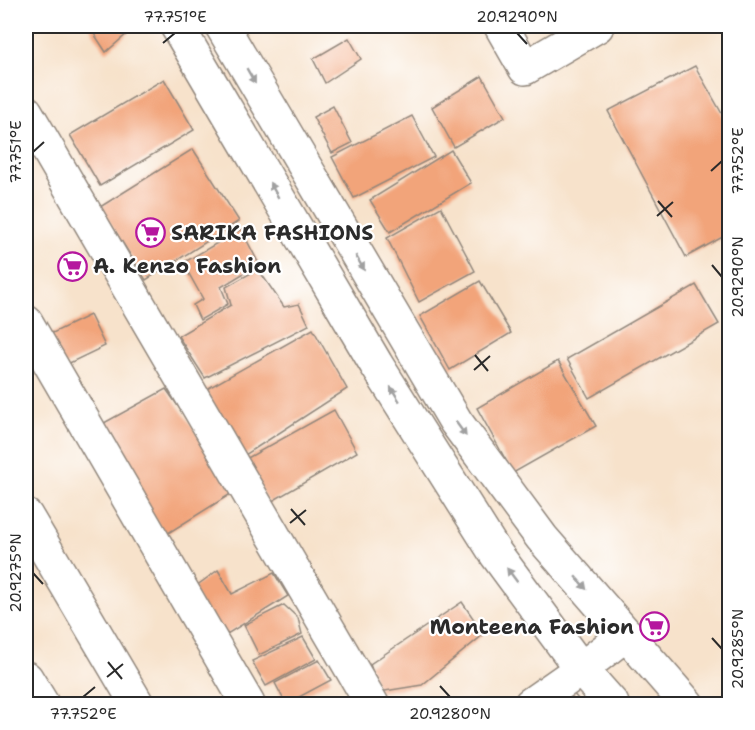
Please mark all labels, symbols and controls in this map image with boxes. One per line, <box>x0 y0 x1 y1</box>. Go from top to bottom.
text: 77.751°E <box>143 7 207 27</box>
text: 20.9290°N <box>476 7 558 27</box>
one-way arrow <box>246 68 256 85</box>
text: 77.751°E <box>6 120 26 184</box>
text: 77.752°E <box>728 127 748 195</box>
one-way arrow <box>269 181 279 198</box>
supermarket icon: SARIKA FASHIONS <box>134 217 166 249</box>
place label: SARIKA FASHIONS <box>171 219 373 247</box>
text: 20.9290°N <box>728 236 748 318</box>
supermarket icon: A. Kenzo Fashion <box>56 250 88 282</box>
place label: A. Kenzo Fashion <box>93 252 281 280</box>
one-way arrow <box>355 254 365 271</box>
one-way arrow <box>389 386 400 402</box>
one-way arrow <box>455 421 467 437</box>
text: 20.9275°N <box>6 533 26 613</box>
one-way arrow <box>506 568 518 583</box>
one-way arrow <box>574 575 587 590</box>
text: 20.9285°N <box>728 609 748 689</box>
supermarket icon: Monteena Fashion <box>639 611 671 643</box>
place label: Monteena Fashion <box>430 613 634 641</box>
text: 77.752°E <box>49 704 117 724</box>
text: 20.9280°N <box>409 704 491 724</box>

